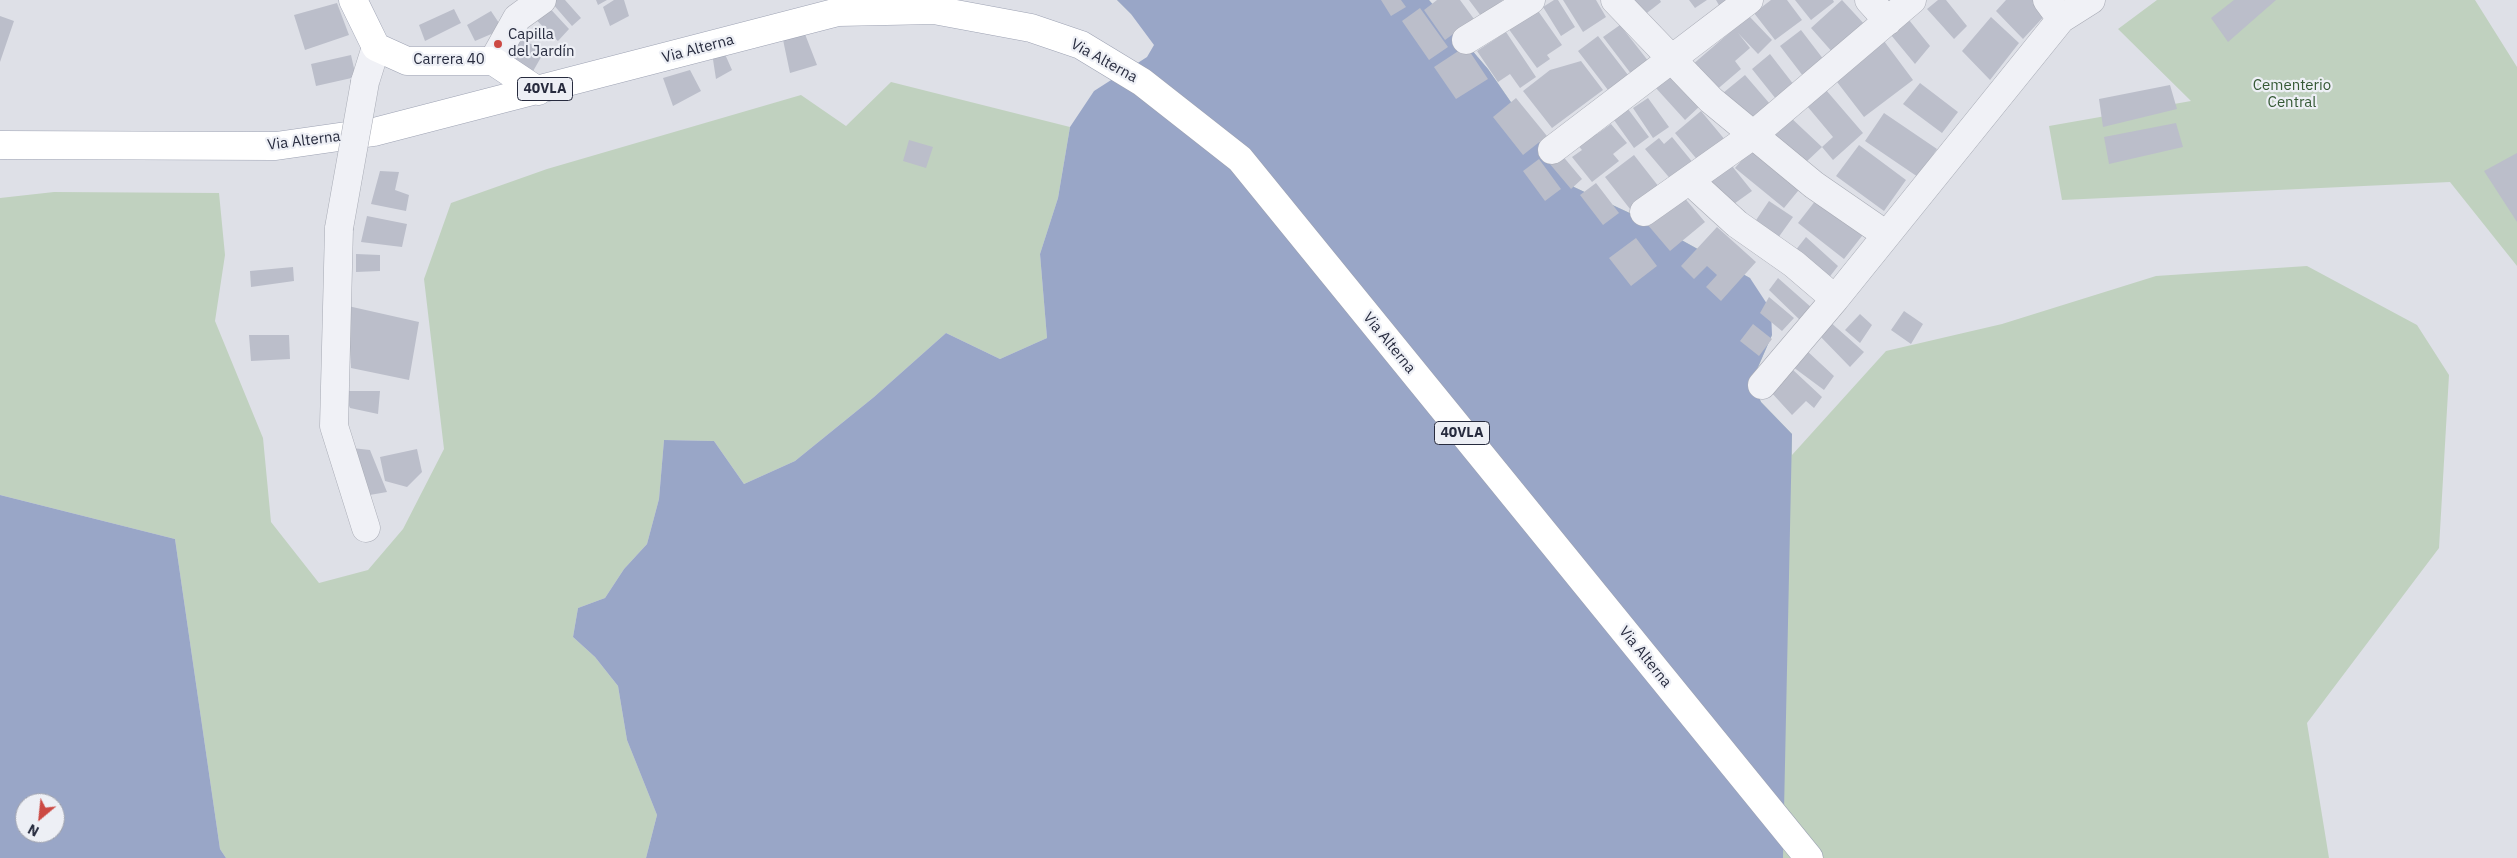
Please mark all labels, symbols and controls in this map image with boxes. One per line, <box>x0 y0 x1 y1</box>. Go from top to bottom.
place label: Capilla del Jardín <box>508 26 575 61</box>
street label: Via Alterna <box>660 31 736 67</box>
street label: Via Alterna <box>1067 35 1141 87</box>
marker: Capilla del Jardín <box>492 38 504 50</box>
street label: Carrera 40 <box>413 51 485 69</box>
park label: Cementerio Central <box>2253 77 2331 112</box>
road number: 40VLA <box>518 78 572 100</box>
street label: Via Alterna <box>266 128 342 154</box>
street label: Via Alterna <box>1359 309 1419 377</box>
road number: 40VLA <box>1434 422 1490 444</box>
street label: Via Alterna <box>1615 623 1675 691</box>
north arrow <box>15 793 65 843</box>
text: N <box>25 820 42 841</box>

